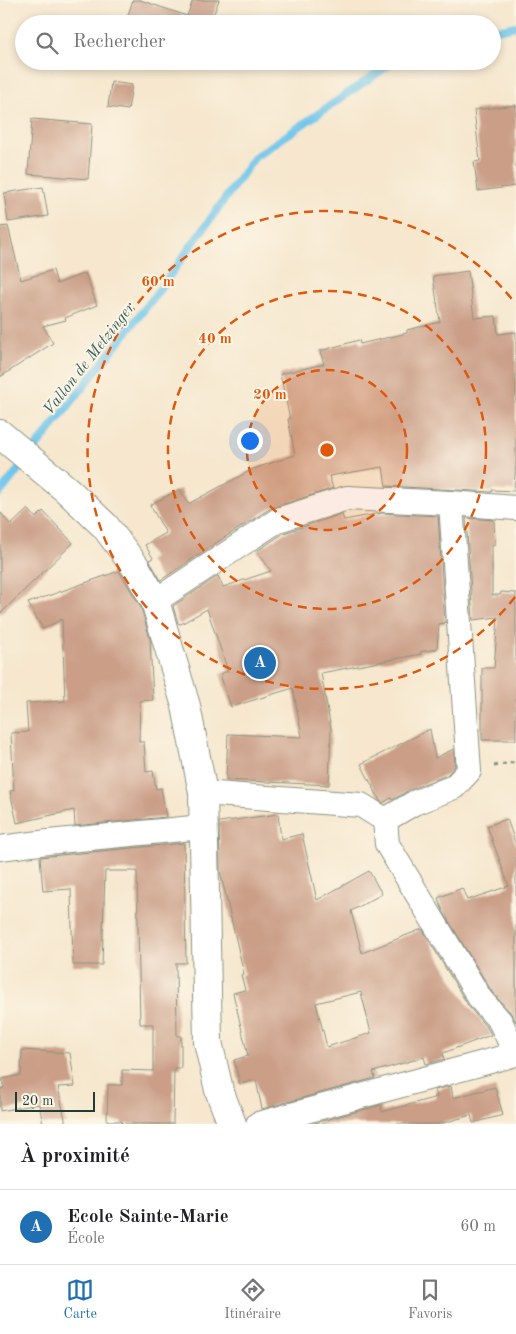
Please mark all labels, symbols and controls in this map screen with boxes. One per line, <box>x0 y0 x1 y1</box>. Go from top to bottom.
search box <box>15 15 501 70</box>
icon: search <box>33 29 61 57</box>
text: Rechercher <box>73 33 166 52</box>
text: 60 m <box>141 275 175 290</box>
water label: Vallon de Metzinger <box>41 299 139 418</box>
text: 40 m <box>198 332 232 347</box>
text: 20 m <box>253 388 287 403</box>
your location <box>237 428 263 454</box>
centre of rings <box>318 441 336 459</box>
pin: A <box>244 644 276 682</box>
scale bar <box>15 1089 95 1112</box>
text: 20 m <box>22 1094 53 1108</box>
text: À proximité <box>20 1146 130 1167</box>
text: Ecole Sainte-Marie <box>67 1208 229 1227</box>
text: A <box>30 1219 42 1235</box>
text: 60 m <box>460 1219 496 1235</box>
text: École <box>67 1231 105 1247</box>
tab: Carte <box>64 1276 97 1323</box>
tab: Itinéraire <box>224 1276 281 1323</box>
tab: Favoris <box>408 1276 452 1323</box>

